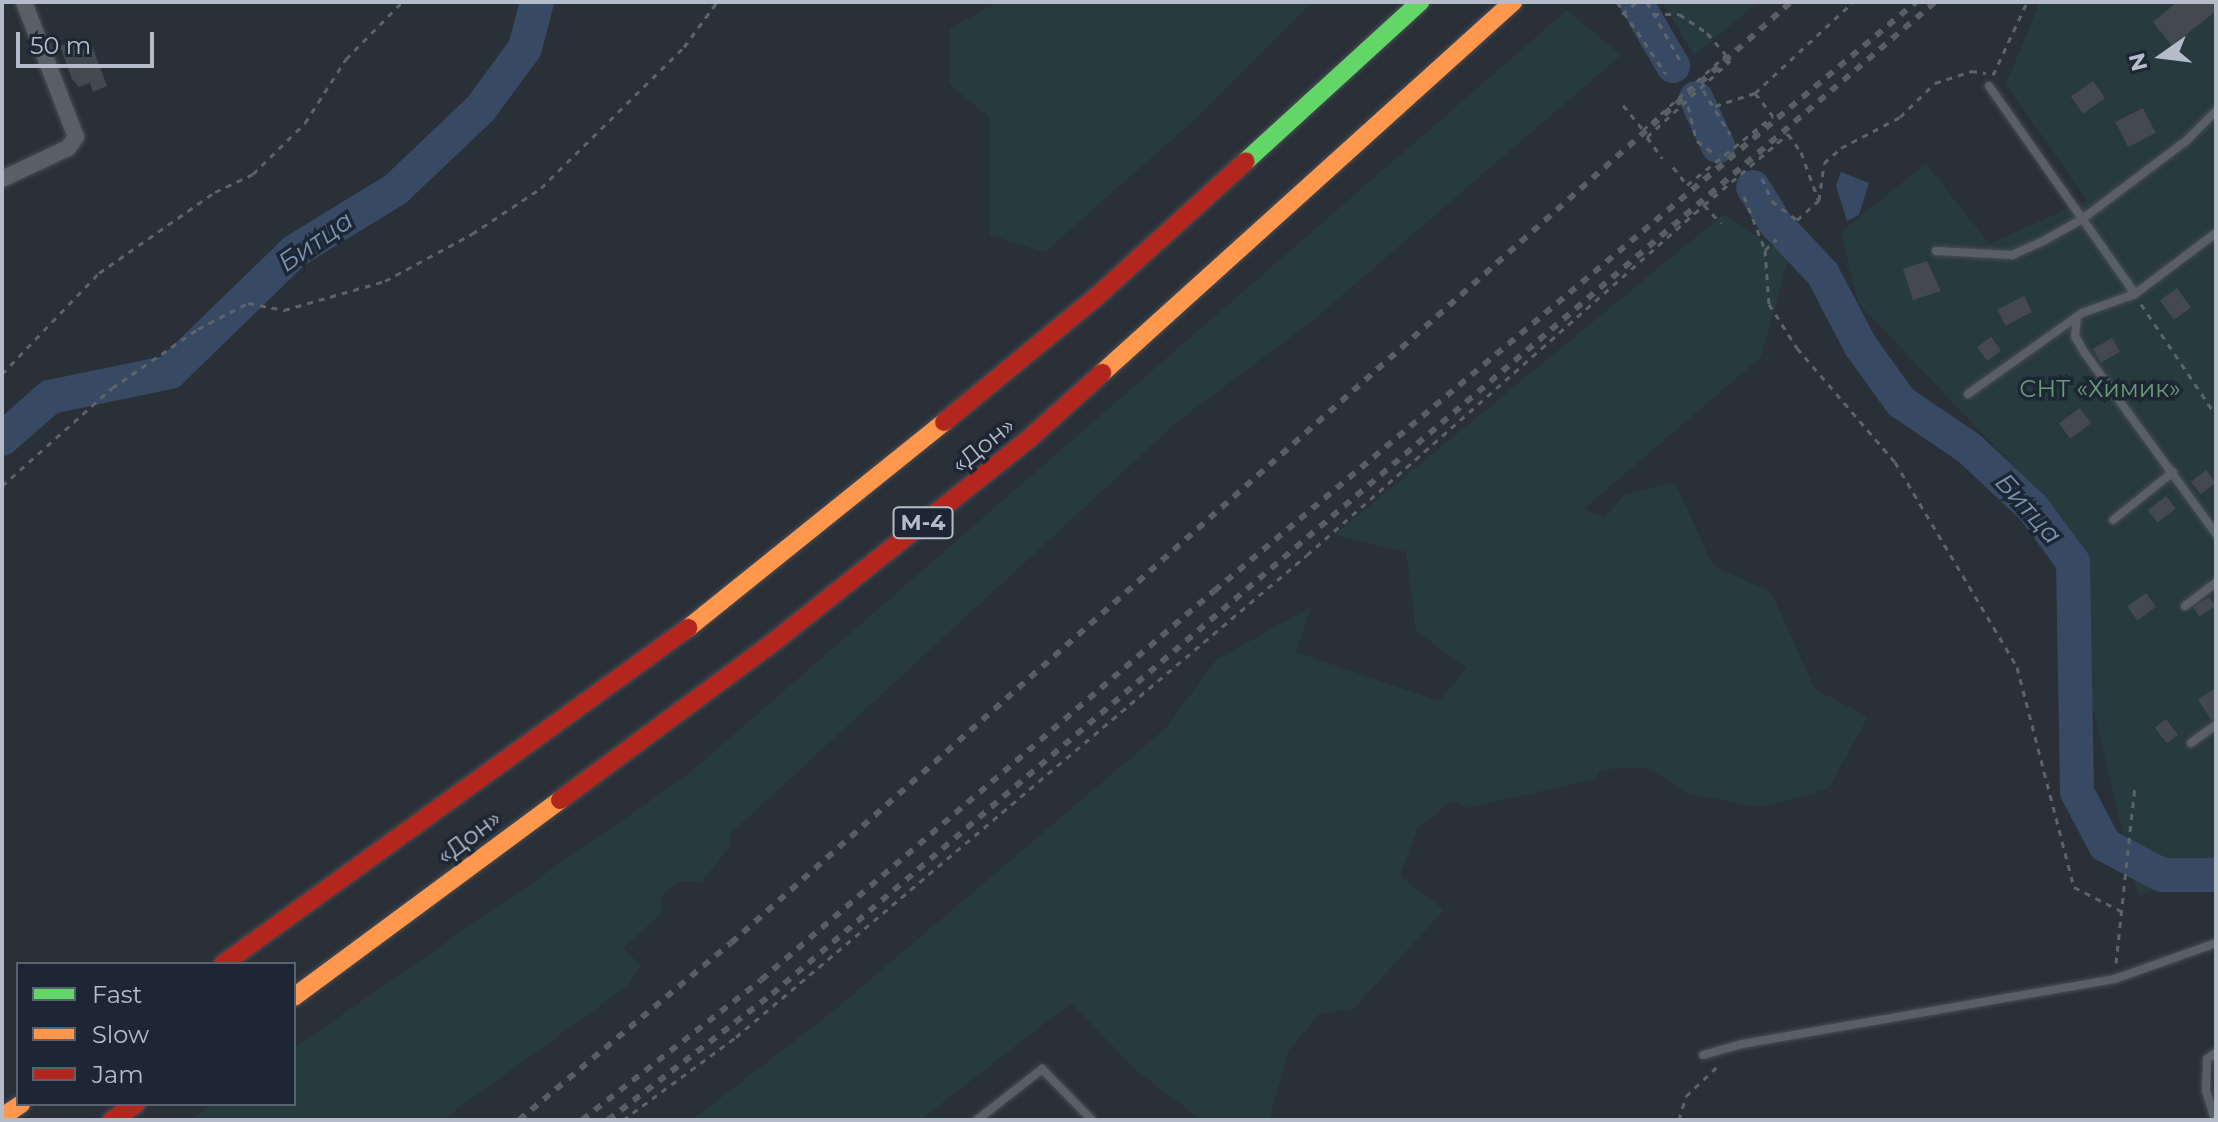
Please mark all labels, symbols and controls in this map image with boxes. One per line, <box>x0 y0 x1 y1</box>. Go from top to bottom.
scale bar <box>20 16 158 66</box>
north arrow <box>2122 16 2202 96</box>
text: 50 m <box>30 31 91 60</box>
text: N <box>2123 50 2153 74</box>
water label: Битца <box>272 205 360 279</box>
park label: СНТ «Химик» <box>2019 375 2181 403</box>
street label: «Дон» <box>946 411 1020 479</box>
water label: Битца <box>1988 467 2068 551</box>
road number: М-4 <box>891 505 955 541</box>
street label: «Дон» <box>431 804 507 870</box>
legend <box>16 962 296 1106</box>
text: Fast <box>92 980 142 1009</box>
text: Slow <box>92 1020 149 1049</box>
text: Jam <box>92 1060 144 1089</box>

